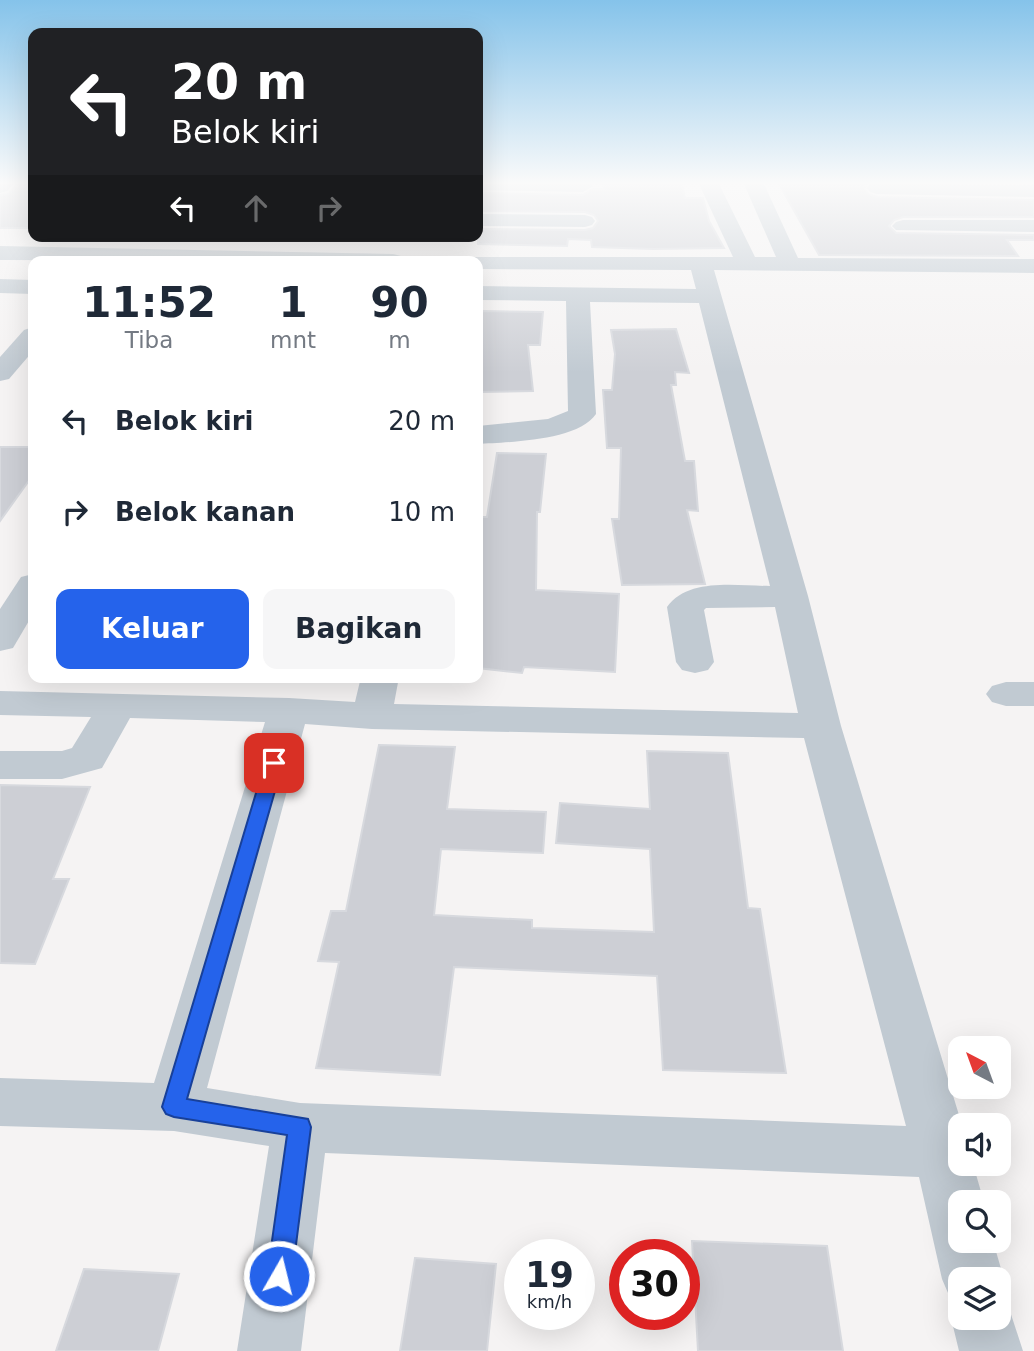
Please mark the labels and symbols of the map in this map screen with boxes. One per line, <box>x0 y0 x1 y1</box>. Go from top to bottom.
pin <box>244 733 304 793</box>
north arrow <box>948 1036 1012 1099</box>
position arrow <box>242 1239 316 1313</box>
speed limit sign: 30 <box>609 1239 700 1330</box>

